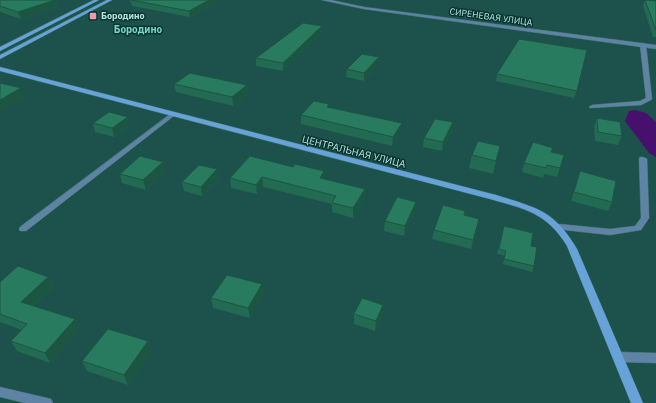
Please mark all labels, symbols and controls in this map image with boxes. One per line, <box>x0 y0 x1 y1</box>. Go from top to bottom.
street label: СИРЕНЕВАЯ УЛИЦА <box>449 5 533 28</box>
place label: Бородино <box>101 10 145 21</box>
marker: Бородино <box>88 11 98 21</box>
district label: Бородино <box>114 23 163 36</box>
street label: ЦЕНТРАЛЬНАЯ УЛИЦА <box>301 132 408 171</box>

